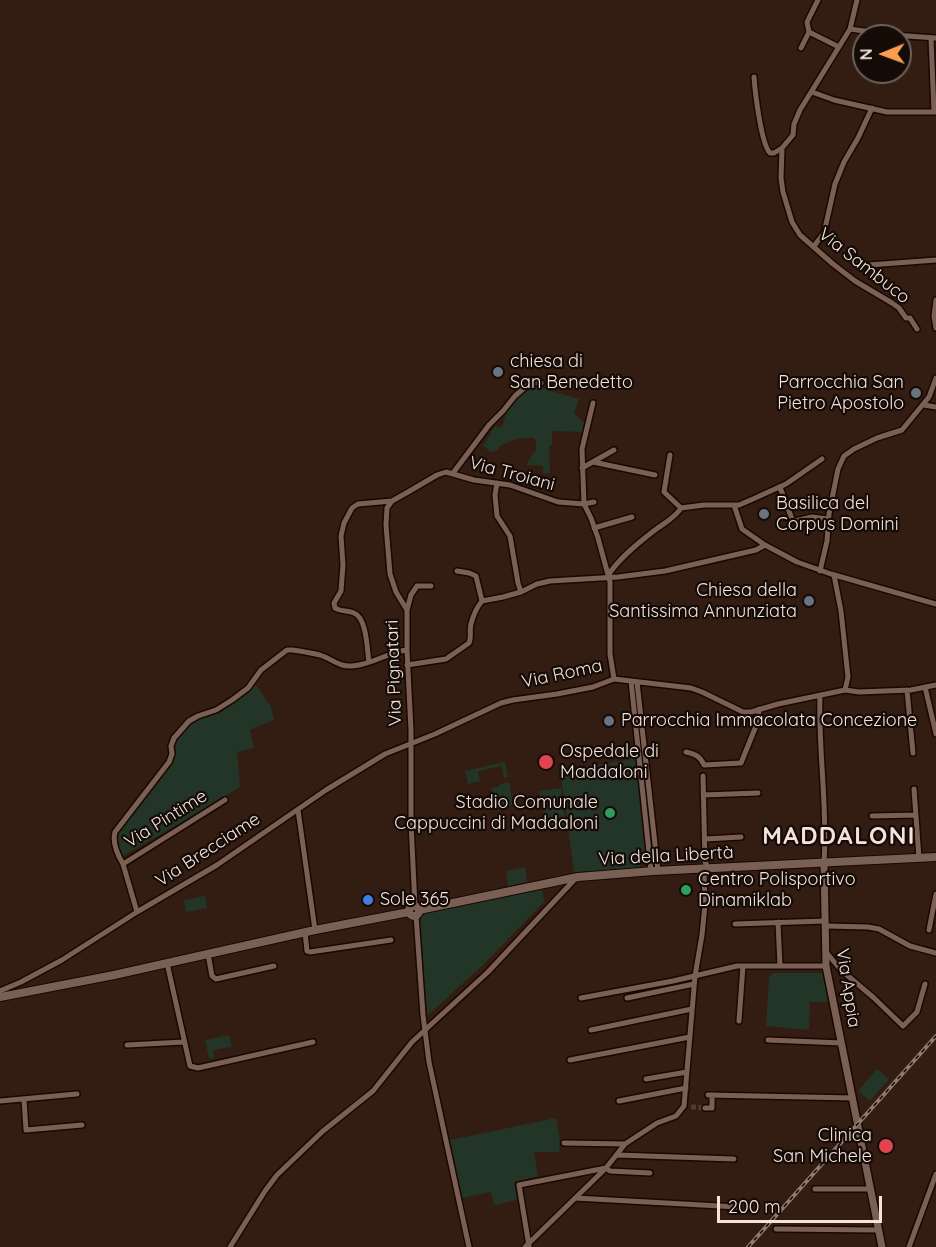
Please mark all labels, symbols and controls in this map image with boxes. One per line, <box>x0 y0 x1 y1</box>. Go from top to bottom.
north arrow <box>852 24 912 84</box>
text: N <box>856 48 876 60</box>
street label: Via Sambuco <box>814 223 914 309</box>
place label: chiesa di San Benedetto <box>510 351 633 394</box>
marker: chiesa di San Benedetto <box>491 365 505 379</box>
place label: Parrocchia San Pietro Apostolo <box>777 372 904 415</box>
marker: Parrocchia San Pietro Apostolo <box>909 386 923 400</box>
street label: Via Troiani <box>467 452 557 496</box>
place label: Basilica del Corpus Domini <box>776 493 899 536</box>
marker: Basilica del Corpus Domini <box>757 507 771 521</box>
place label: Chiesa della Santissima Annunziata <box>609 580 797 622</box>
marker: Chiesa della Santissima Annunziata <box>802 594 816 608</box>
street label: Via Pignatari <box>381 619 407 727</box>
street label: Via Roma <box>520 655 604 693</box>
place label: Parrocchia Immacolata Concezione <box>621 710 917 732</box>
marker: Parrocchia Immacolata Concezione <box>602 714 616 728</box>
place label: Ospedale di Maddaloni <box>560 741 659 783</box>
marker: Ospedale di Maddaloni <box>537 753 555 771</box>
street label: Via Pintime <box>121 785 211 853</box>
place label: Stadio Comunale Cappuccini di Maddaloni <box>394 792 598 834</box>
marker: Stadio Comunale Cappuccini di Maddaloni <box>603 806 617 820</box>
street label: Via Brecciame <box>152 808 264 892</box>
district label: MADDALONI <box>762 823 916 851</box>
street label: Via della Libertà <box>598 842 734 870</box>
place label: Centro Polisportivo Dinamiklab <box>698 869 856 912</box>
marker: Centro Polisportivo Dinamiklab <box>679 883 693 897</box>
place label: Sole 365 <box>380 889 449 911</box>
marker: Sole 365 <box>361 893 375 907</box>
street label: Via Appia <box>831 947 865 1029</box>
place label: Clinica San Michele <box>773 1125 872 1168</box>
marker: Clinica San Michele <box>877 1137 895 1155</box>
scale bar <box>720 1184 885 1222</box>
text: 200 m <box>728 1195 781 1218</box>

